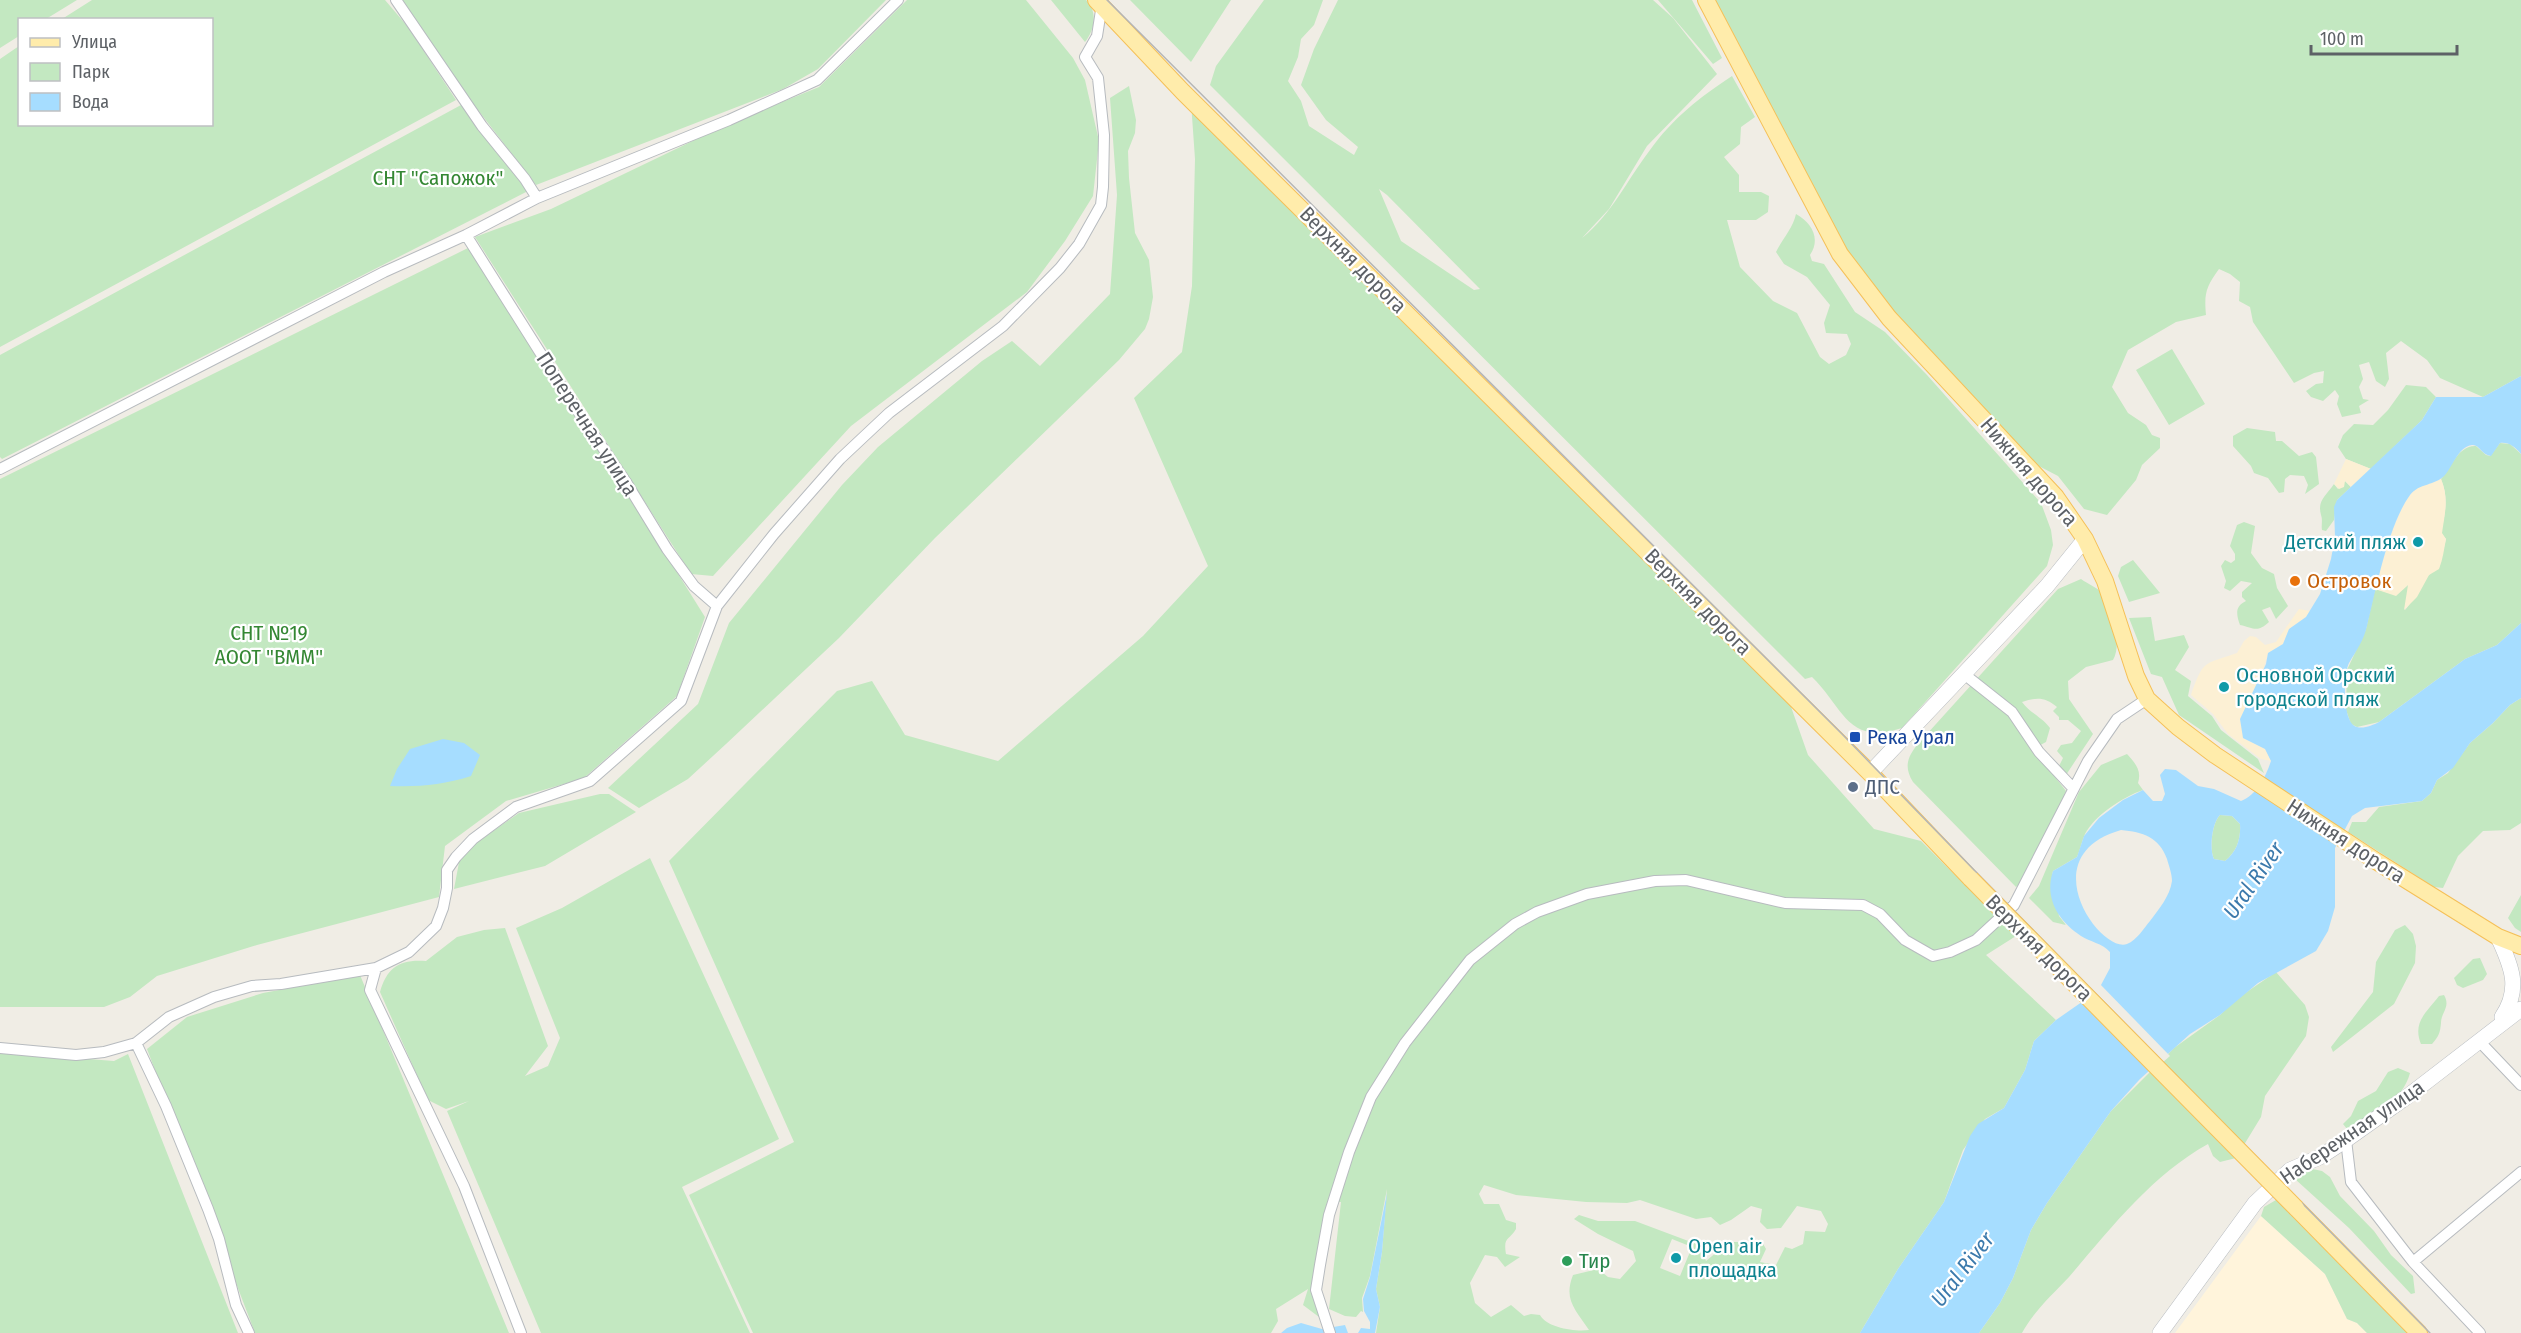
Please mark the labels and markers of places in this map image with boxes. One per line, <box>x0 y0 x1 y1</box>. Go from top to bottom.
place label: Детский пляж <box>2283 529 2407 555</box>
marker: Детский пляж <box>2411 535 2425 549</box>
place label: Островок <box>2307 568 2391 594</box>
marker: Островок <box>2288 574 2302 588</box>
place label: Основной Орский городской пляж <box>2236 662 2395 712</box>
marker: Основной Орский городской пляж <box>2217 680 2231 694</box>
place label: Река Урал <box>1867 724 1955 750</box>
marker: Река Урал <box>1848 730 1862 744</box>
place label: ДПС <box>1864 774 1900 800</box>
marker: ДПС <box>1846 780 1860 794</box>
place label: Open air площадка <box>1688 1233 1777 1283</box>
place label: Тир <box>1579 1248 1611 1274</box>
marker: Open air площадка <box>1669 1251 1683 1265</box>
marker: Тир <box>1560 1254 1574 1268</box>

